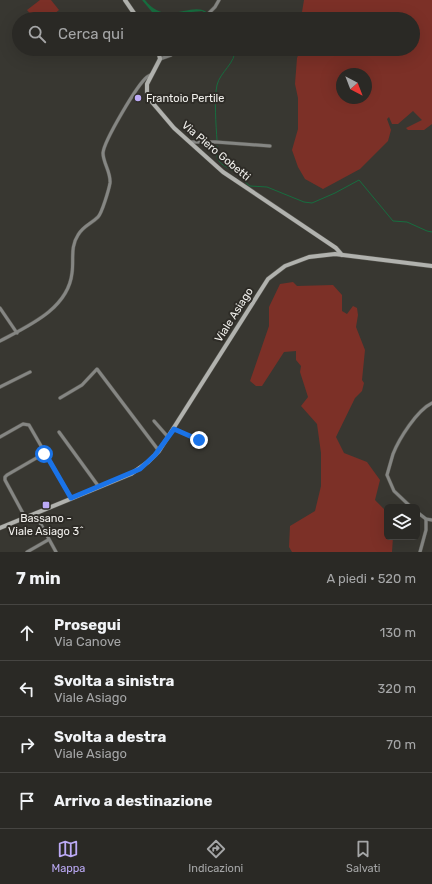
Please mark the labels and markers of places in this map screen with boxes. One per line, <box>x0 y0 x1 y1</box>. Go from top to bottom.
place label: Frantoio Pertile <box>146 92 224 105</box>
marker: Frantoio Pertile <box>133 93 143 103</box>
marker: Bassano - Viale Asiago 3^ <box>41 500 51 510</box>
place label: Bassano - Viale Asiago 3^ <box>8 512 84 538</box>

